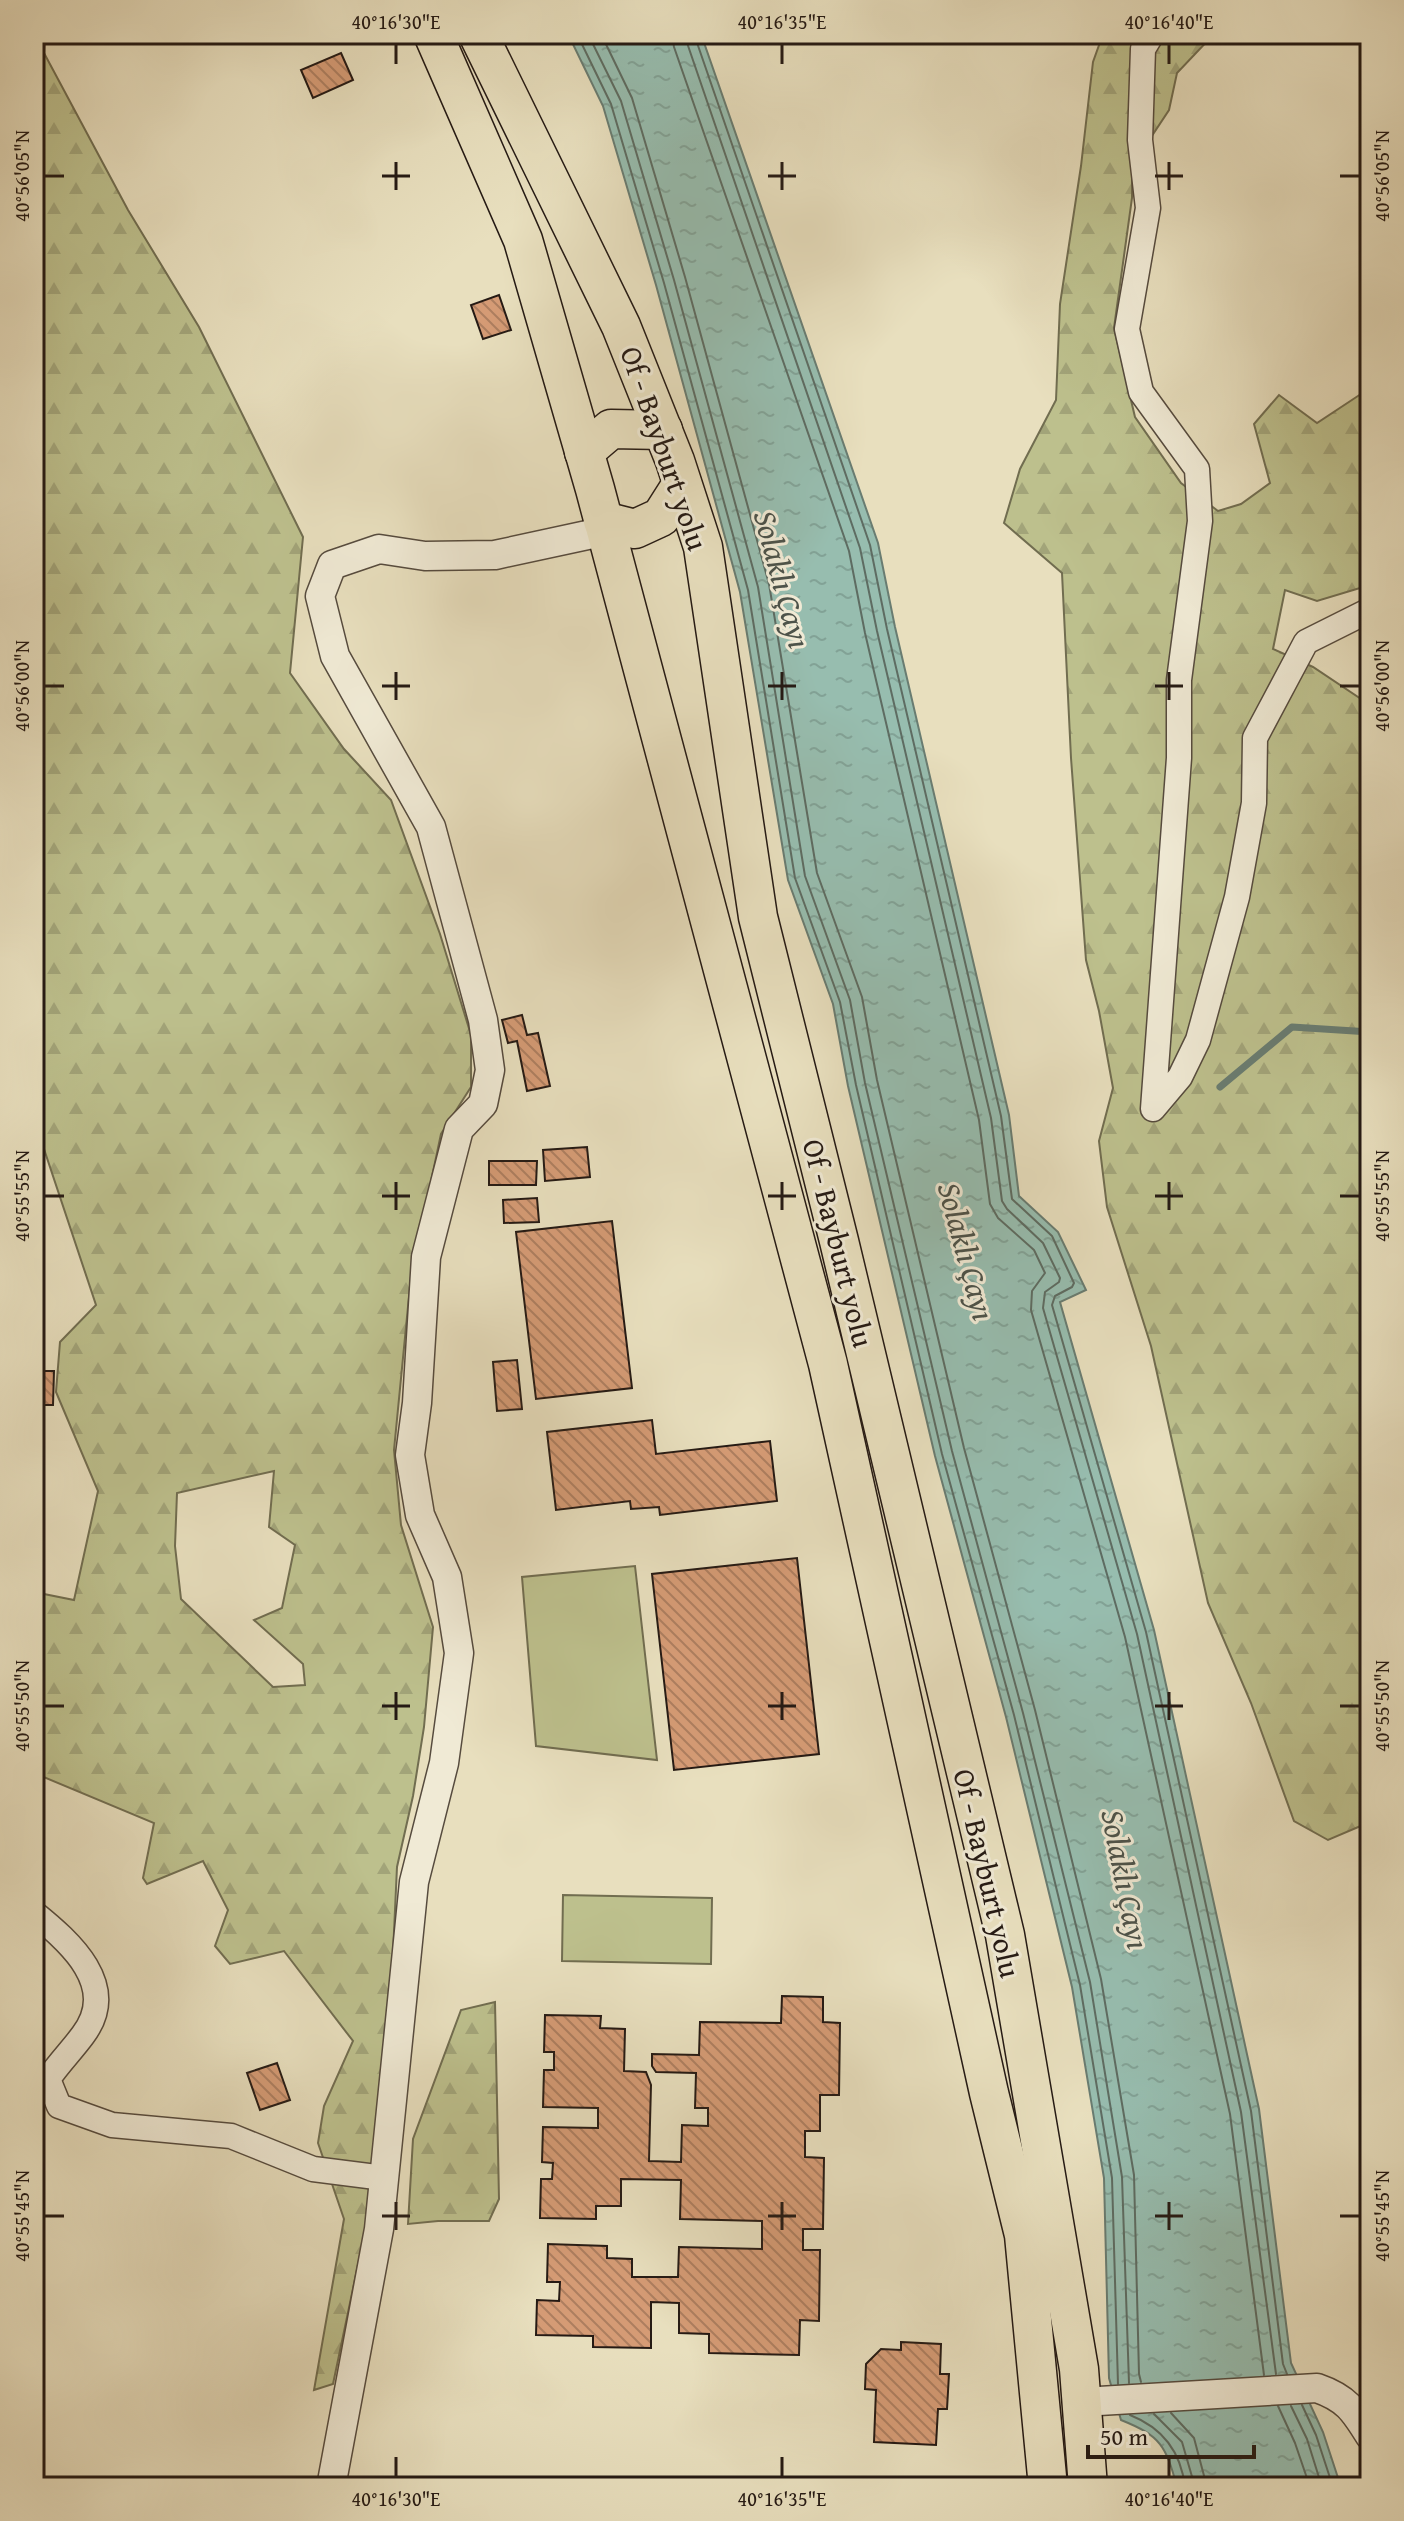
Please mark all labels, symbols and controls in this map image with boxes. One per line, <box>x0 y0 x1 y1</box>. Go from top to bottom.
text: 40°16'30"E <box>352 7 440 36</box>
text: 40°16'35"E <box>738 7 826 36</box>
text: 40°16'40"E <box>1125 7 1213 36</box>
text: 40°56'05"N <box>7 130 36 222</box>
text: 40°56'05"N <box>1367 130 1396 222</box>
street label: Of - Bayburt yolu <box>610 340 721 557</box>
water label: Solaklı Çayı <box>742 505 824 653</box>
text: 40°56'00"N <box>7 640 36 732</box>
text: 40°56'00"N <box>1367 640 1396 732</box>
street label: Of - Bayburt yolu <box>792 1134 886 1352</box>
text: 40°55'55"N <box>7 1150 36 1242</box>
text: 40°55'55"N <box>1367 1150 1396 1242</box>
water label: Solaklı Çayı <box>926 1177 1008 1325</box>
text: 40°55'50"N <box>7 1660 36 1752</box>
text: 40°55'50"N <box>1367 1660 1396 1752</box>
street label: Of - Bayburt yolu <box>943 1764 1034 1983</box>
water label: Solaklı Çayı <box>1089 1805 1163 1953</box>
text: 40°55'45"N <box>7 2170 36 2262</box>
text: 40°55'45"N <box>1367 2170 1396 2262</box>
scale bar <box>1088 2409 1254 2459</box>
text: 50 m <box>1100 2419 1148 2454</box>
text: 40°16'30"E <box>352 2484 440 2513</box>
text: 40°16'35"E <box>738 2484 826 2513</box>
text: 40°16'40"E <box>1125 2484 1213 2513</box>

